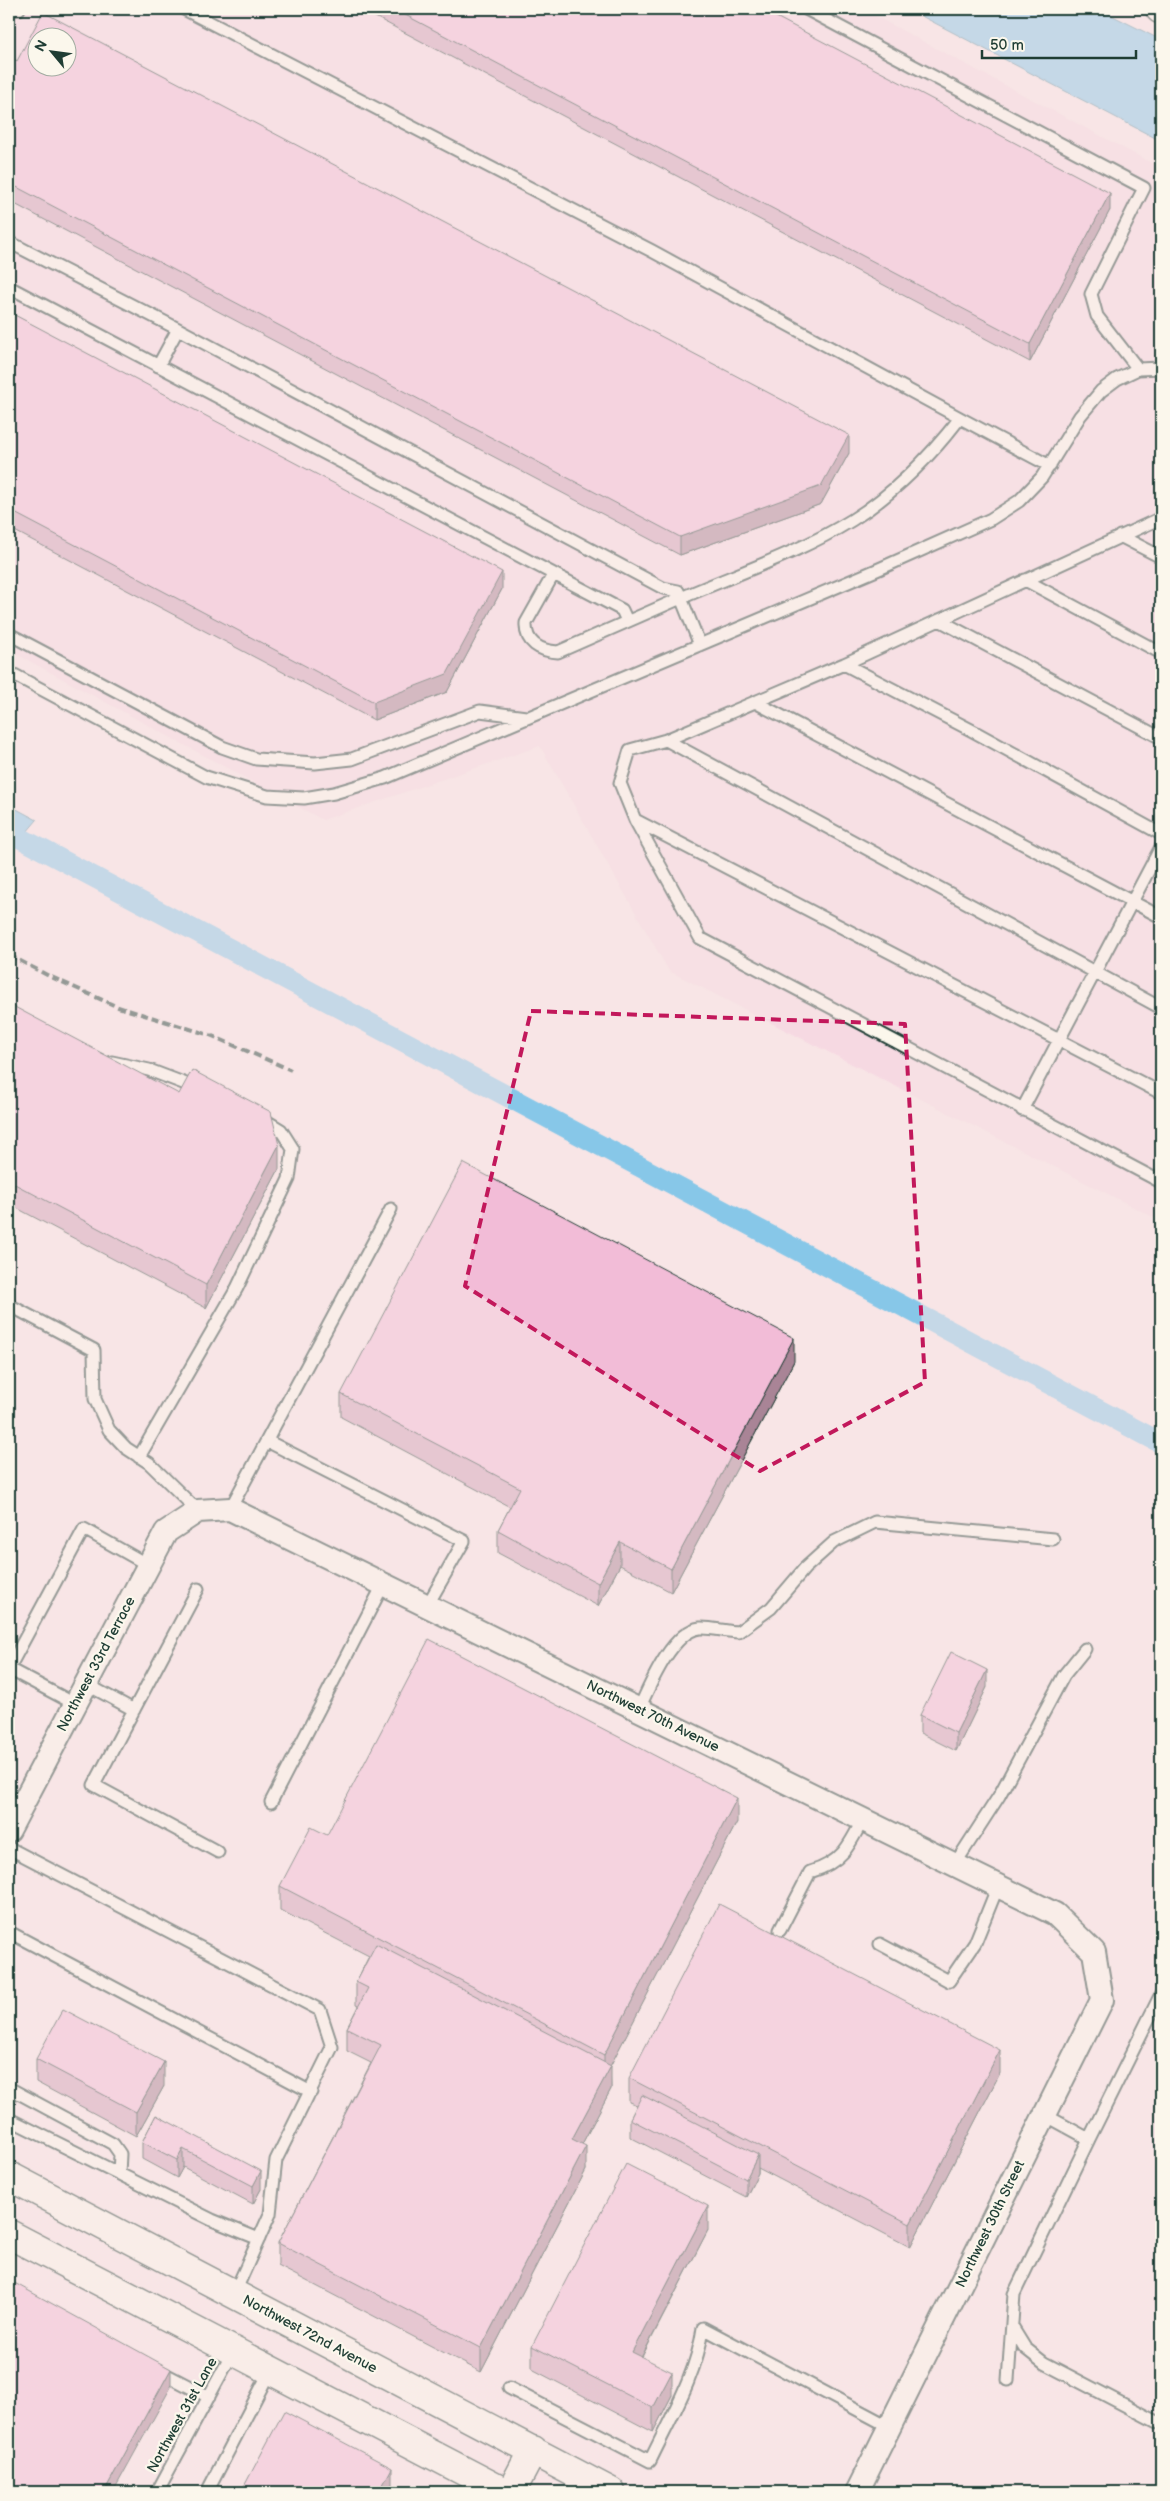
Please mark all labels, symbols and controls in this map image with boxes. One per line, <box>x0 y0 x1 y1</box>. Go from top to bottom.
north arrow <box>28 28 78 78</box>
scale bar <box>982 28 1136 60</box>
text: 50 m <box>990 36 1024 55</box>
text: N <box>31 37 51 55</box>
street label: Northwest 33rd Terrace <box>53 1594 139 1734</box>
street label: Northwest 70th Avenue <box>584 1676 722 1756</box>
street label: Northwest 30th Street <box>952 2157 1028 2290</box>
street label: Northwest 72nd Avenue <box>240 2291 380 2377</box>
street label: Northwest 31st Lane <box>143 2354 221 2476</box>

